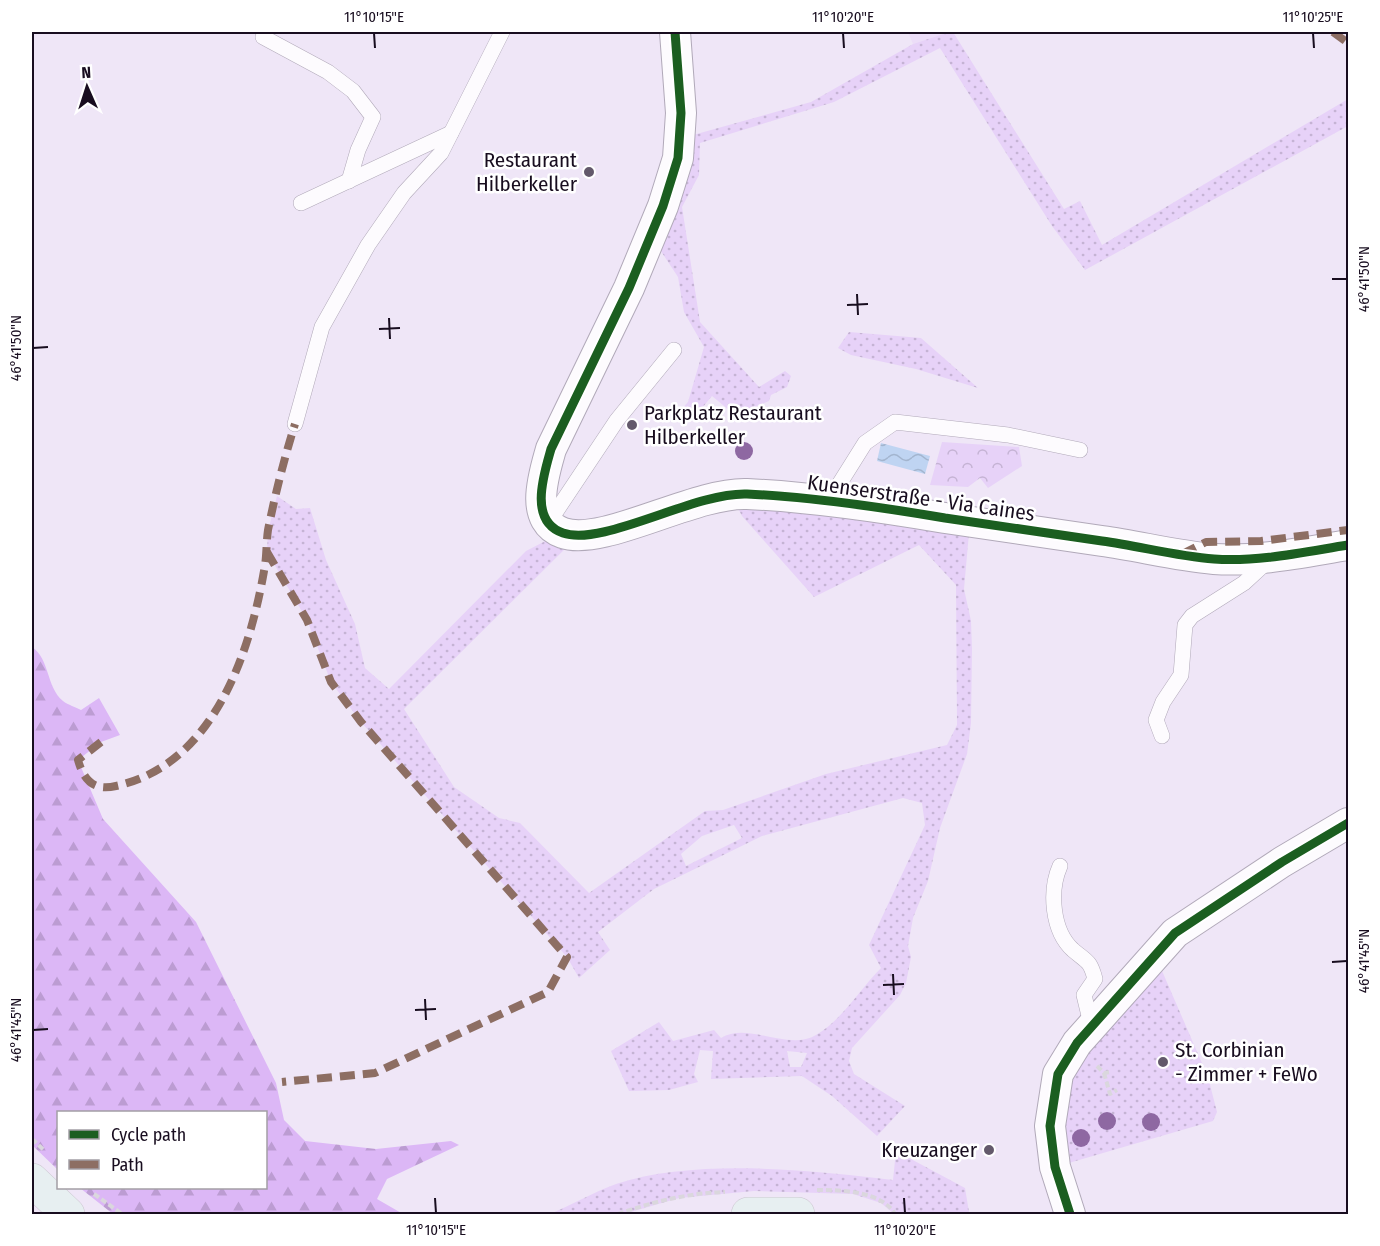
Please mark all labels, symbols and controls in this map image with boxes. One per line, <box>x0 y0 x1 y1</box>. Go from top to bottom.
text: 11°10'15"E <box>344 8 404 26</box>
text: 11°10'20"E <box>812 8 874 26</box>
text: 11°10'25"E <box>1283 8 1343 26</box>
north arrow <box>57 57 117 117</box>
text: N <box>81 63 92 82</box>
place label: Restaurant Hilberkeller <box>476 147 578 197</box>
marker: Restaurant Hilberkeller <box>582 165 596 179</box>
text: 46°41'50"N <box>1355 246 1373 312</box>
text: 46°41'50"N <box>7 315 25 381</box>
place label: Parkplatz Restaurant Hilberkeller <box>644 400 822 450</box>
marker: Parkplatz Restaurant Hilberkeller <box>625 418 639 432</box>
street label: Kuenserstraße - Via Caines <box>806 469 1036 527</box>
text: 46°41'45"N <box>1355 929 1373 993</box>
text: 46°41'45"N <box>7 998 25 1062</box>
place label: St. Corbinian - Zimmer + FeWo <box>1175 1037 1318 1087</box>
marker: St. Corbinian - Zimmer + FeWo <box>1156 1055 1170 1069</box>
legend <box>57 1111 267 1189</box>
text: Cycle path <box>111 1124 186 1146</box>
place label: Kreuzanger <box>881 1137 978 1163</box>
marker: Kreuzanger <box>982 1143 996 1157</box>
text: Path <box>111 1154 144 1176</box>
text: 11°10'15"E <box>406 1221 466 1239</box>
text: 11°10'20"E <box>874 1221 936 1239</box>

